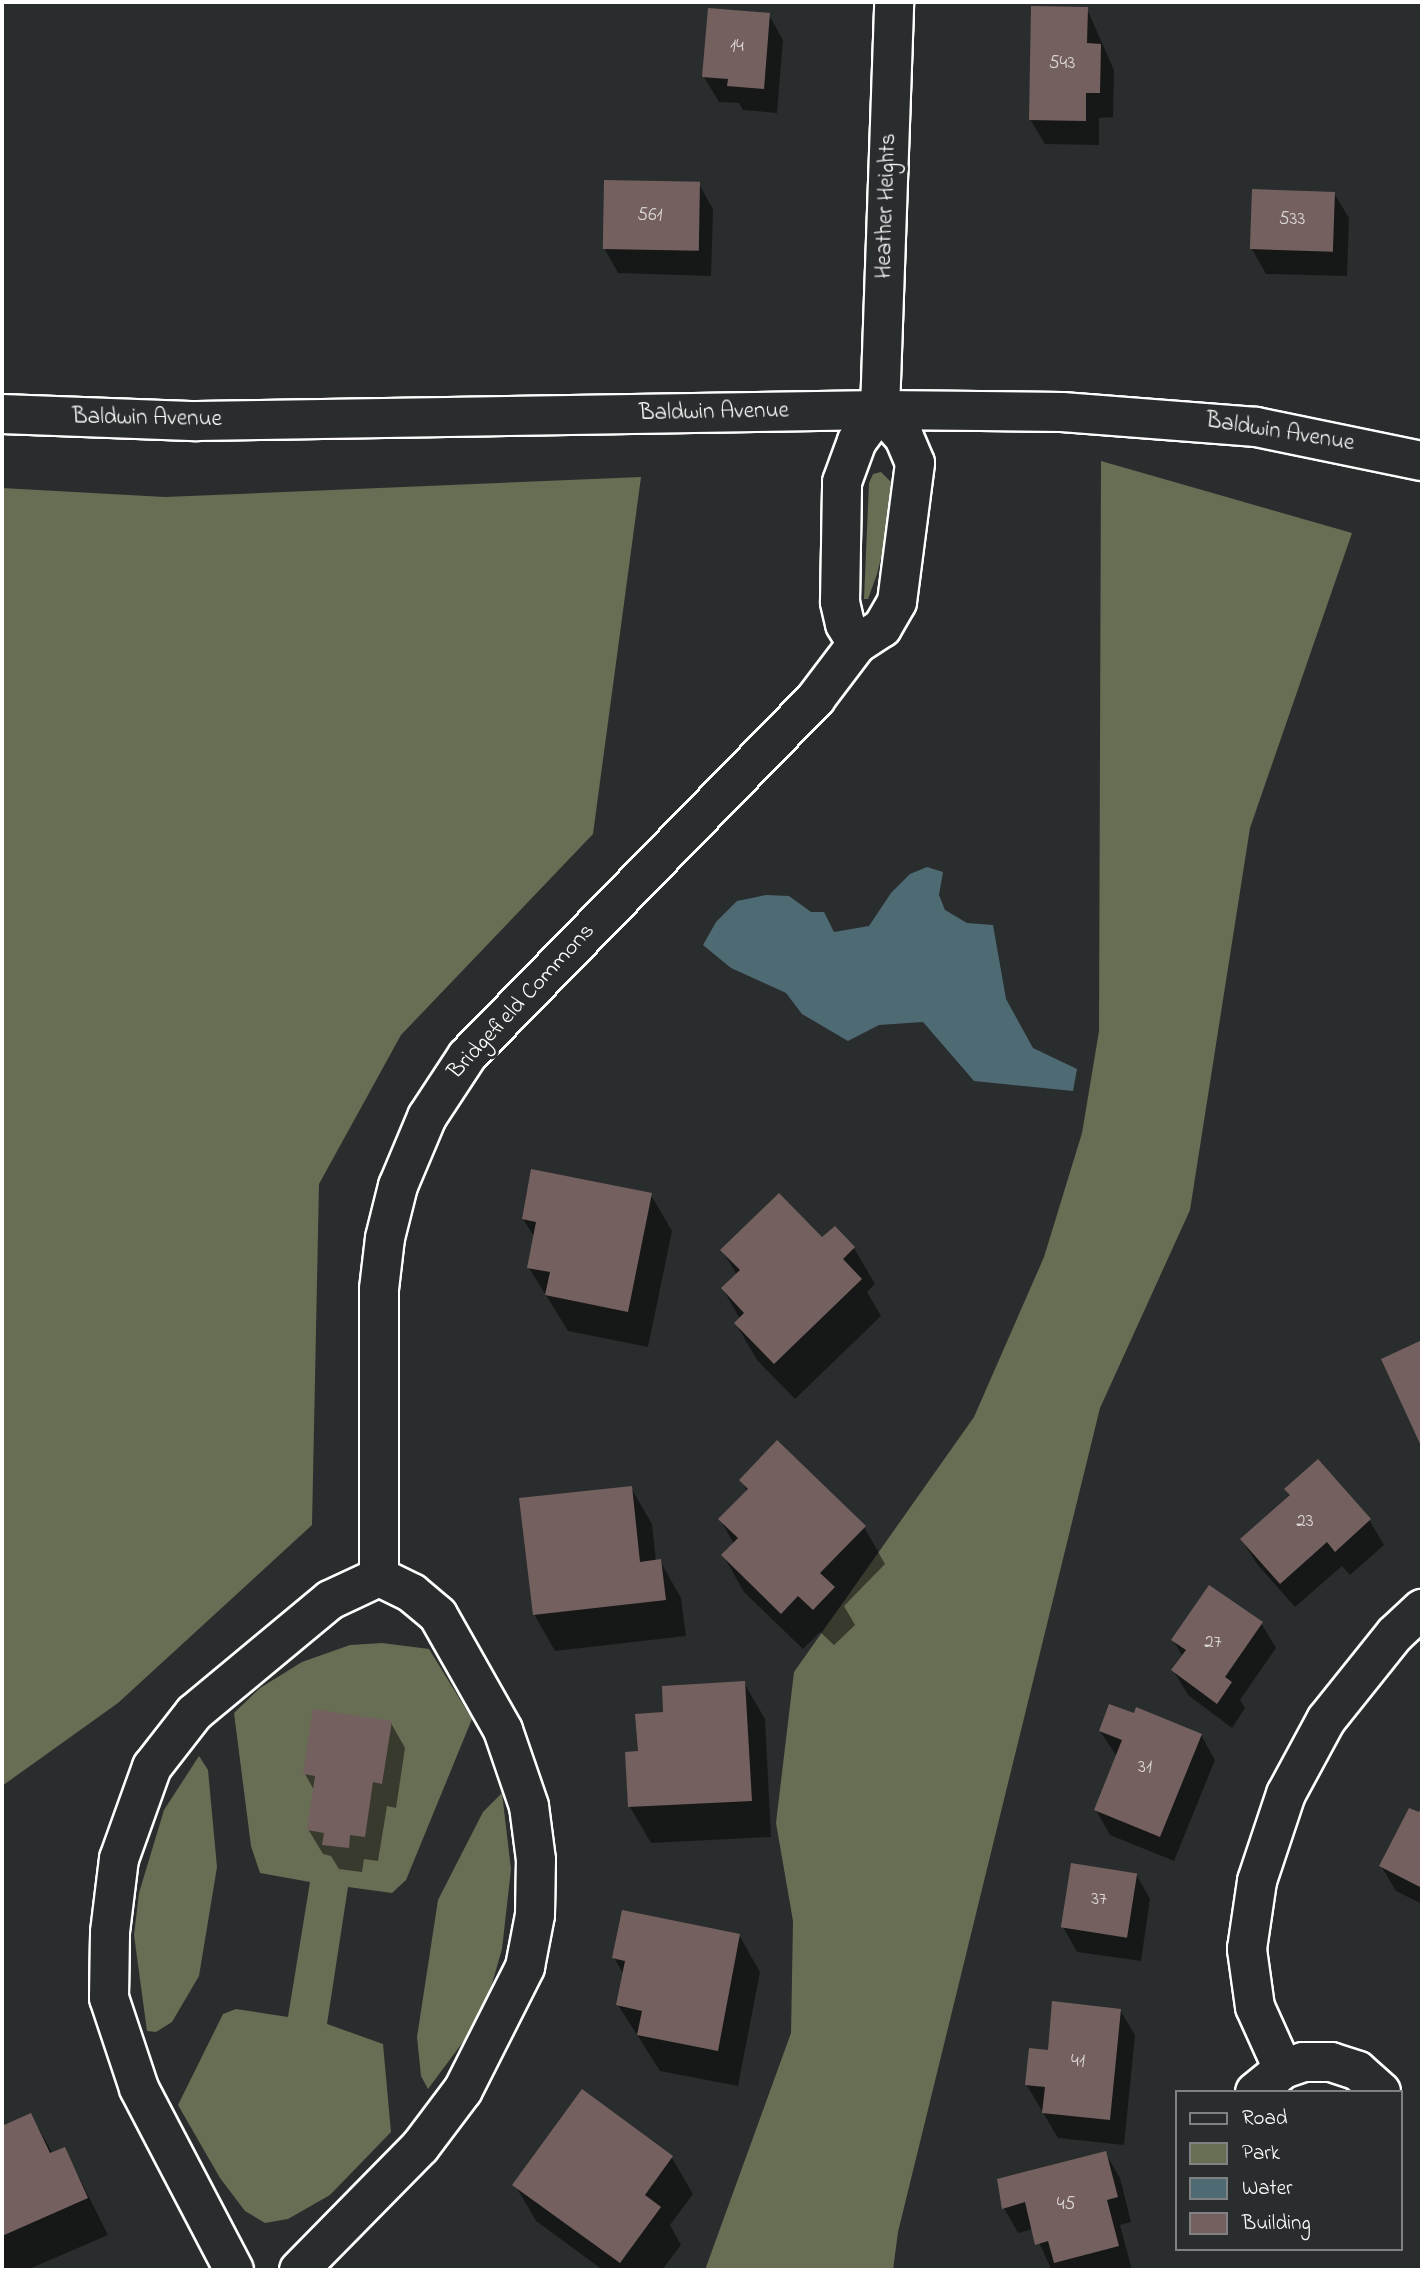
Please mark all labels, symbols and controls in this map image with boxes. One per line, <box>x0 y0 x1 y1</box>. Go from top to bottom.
house number: 14 <box>730 36 744 58</box>
house number: 543 <box>1049 53 1075 75</box>
street label: Heather Heights <box>871 133 903 279</box>
house number: 561 <box>637 205 663 227</box>
house number: 533 <box>1279 209 1305 231</box>
street label: Baldwin Avenue <box>639 398 789 428</box>
street label: Baldwin Avenue <box>72 404 222 434</box>
street label: Baldwin Avenue <box>1204 408 1356 458</box>
street label: Bridgefield Commons <box>443 918 601 1086</box>
house number: 23 <box>1296 1511 1314 1533</box>
house number: 27 <box>1204 1632 1222 1654</box>
house number: 31 <box>1138 1757 1152 1779</box>
house number: 37 <box>1091 1889 1107 1911</box>
house number: 41 <box>1071 2051 1085 2073</box>
legend <box>1176 2090 1403 2251</box>
text: Road <box>1242 2104 1288 2134</box>
text: Park <box>1242 2139 1280 2169</box>
text: Water <box>1242 2174 1293 2204</box>
house number: 45 <box>1057 2194 1075 2216</box>
text: Building <box>1242 2209 1311 2239</box>

